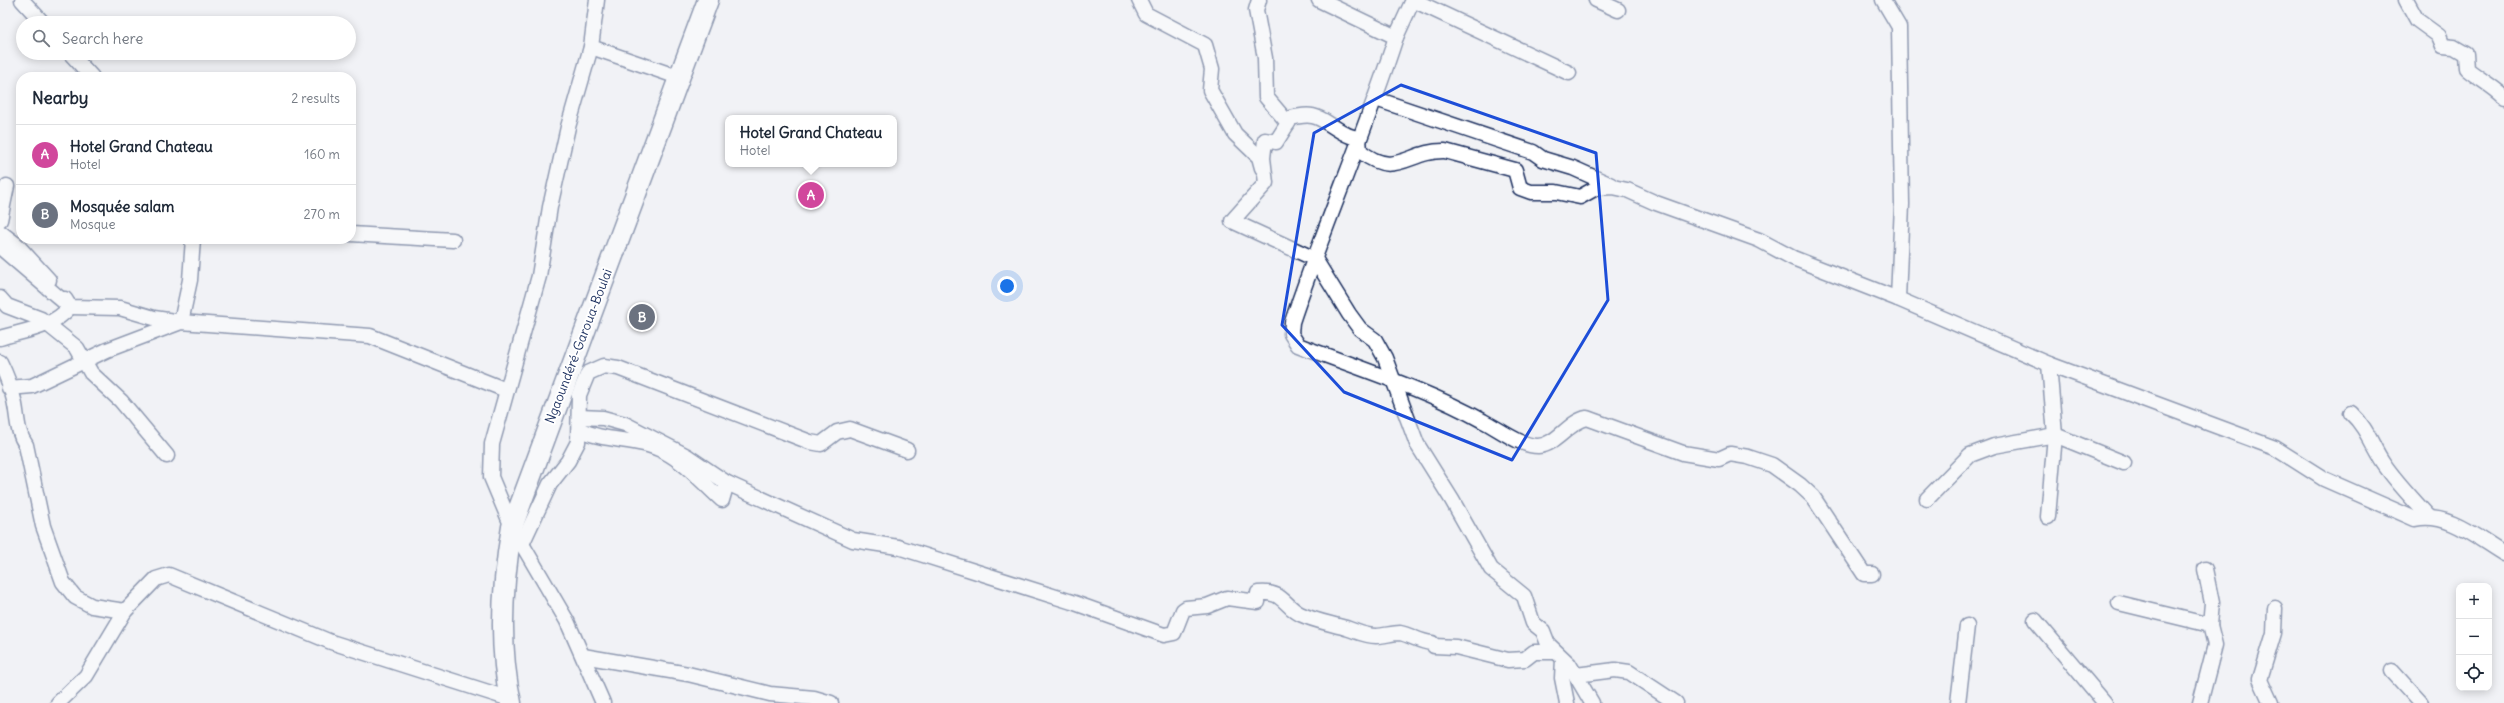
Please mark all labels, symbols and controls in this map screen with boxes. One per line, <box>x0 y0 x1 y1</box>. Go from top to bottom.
search box <box>16 16 356 60</box>
icon: search <box>30 27 52 49</box>
text: Search here <box>62 29 143 48</box>
text: Nearby <box>32 87 88 109</box>
text: 2 results <box>291 90 340 107</box>
popup <box>725 115 897 167</box>
text: Hotel Grand Chateau <box>740 123 882 142</box>
text: Hotel Grand Chateau <box>70 137 213 156</box>
text: Hotel <box>740 142 770 159</box>
text: A <box>41 146 49 163</box>
text: 160 m <box>304 146 340 163</box>
text: Hotel <box>70 156 101 173</box>
pin: A <box>798 180 824 210</box>
text: Mosquée salam <box>70 197 175 216</box>
text: B <box>41 206 49 223</box>
text: 270 m <box>303 206 340 223</box>
text: Mosque <box>70 216 115 233</box>
street label: Ngaoundéré-Garoua-Boulai <box>541 266 616 426</box>
your location <box>997 276 1017 296</box>
pin: B <box>629 302 655 332</box>
map controls <box>2456 583 2492 691</box>
button: + <box>2456 583 2492 619</box>
button: − <box>2456 619 2492 655</box>
button: locate <box>2456 655 2492 691</box>

